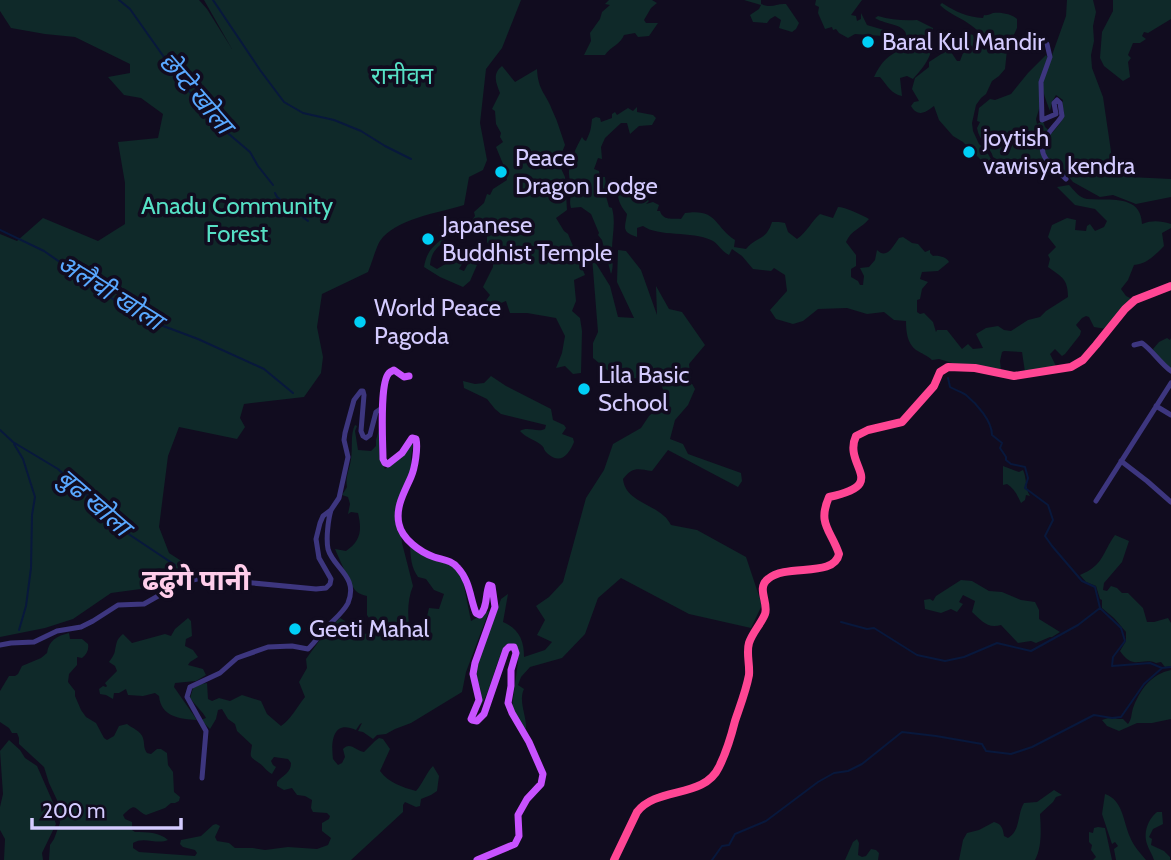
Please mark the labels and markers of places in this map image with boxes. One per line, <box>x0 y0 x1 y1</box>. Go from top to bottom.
place label: Baral Kul Mandir <box>882 27 1045 56</box>
marker: Baral Kul Mandir <box>860 34 876 50</box>
place label: joytish vawisya kendra <box>982 123 1136 180</box>
place label: Peace Dragon Lodge <box>515 143 658 200</box>
marker: joytish vawisya kendra <box>961 144 977 160</box>
marker: Peace Dragon Lodge <box>493 164 509 180</box>
place label: Japanese Buddhist Temple <box>441 210 612 267</box>
marker: Japanese Buddhist Temple <box>420 231 436 247</box>
place label: World Peace Pagoda <box>374 293 501 350</box>
marker: World Peace Pagoda <box>352 314 368 330</box>
place label: Lila Basic School <box>598 360 690 417</box>
marker: Lila Basic School <box>576 381 592 397</box>
place label: Geeti Mahal <box>309 614 430 643</box>
marker: Geeti Mahal <box>287 621 303 637</box>

